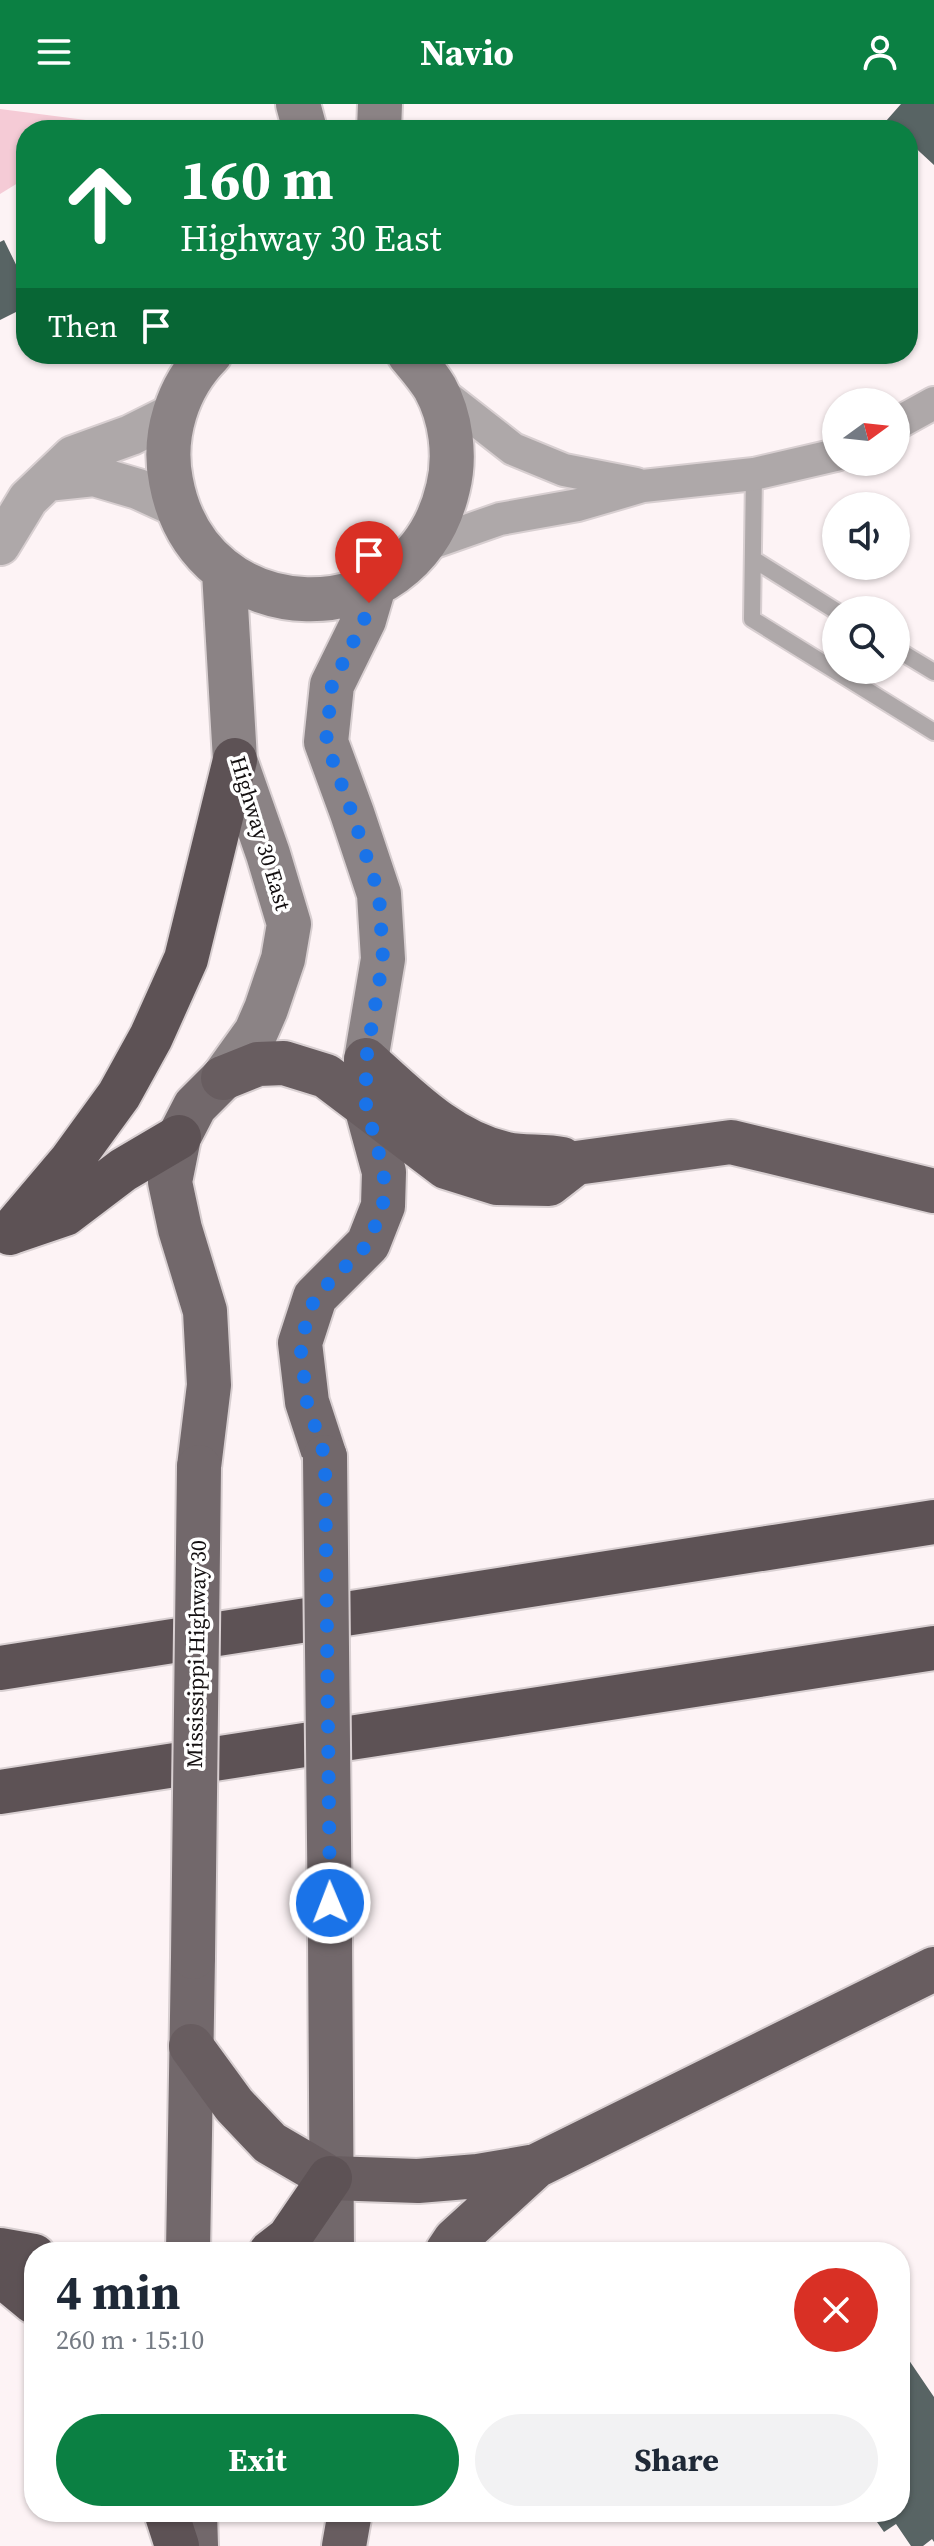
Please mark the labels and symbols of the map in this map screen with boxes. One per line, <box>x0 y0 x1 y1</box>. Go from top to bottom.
north arrow <box>822 388 910 476</box>
pin <box>335 521 403 603</box>
street label: Highway 30 East <box>223 752 299 915</box>
street label: Mississippi Highway 30 <box>179 1540 213 1768</box>
position arrow <box>288 1861 372 1945</box>

